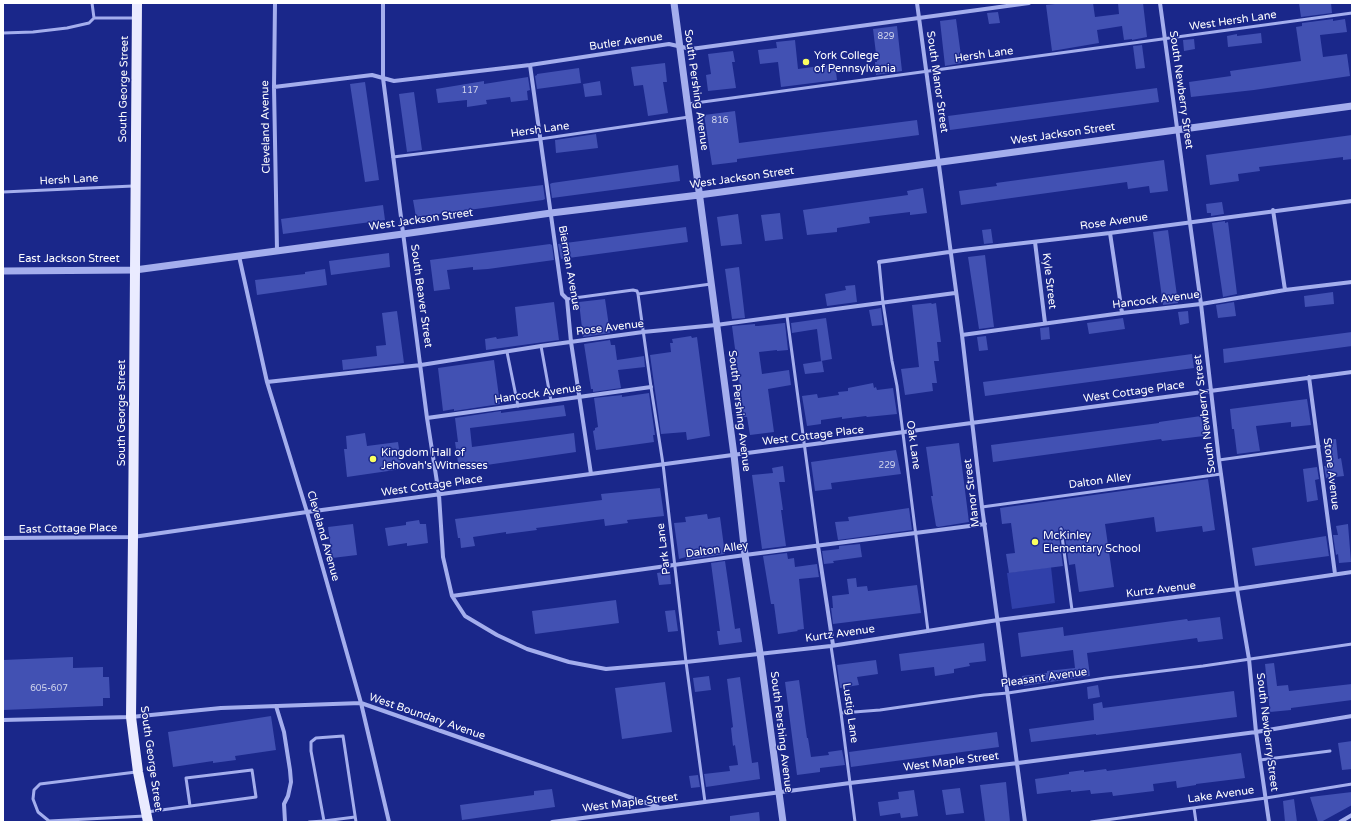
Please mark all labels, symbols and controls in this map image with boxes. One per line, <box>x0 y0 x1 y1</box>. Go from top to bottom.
street label: West Hersh Lane <box>1188 8 1278 34</box>
street label: South Pershing Avenue <box>681 29 711 151</box>
street label: Butler Avenue <box>589 30 663 54</box>
street label: South Manor Street <box>923 30 951 134</box>
street label: South Newberry Street <box>1166 30 1196 150</box>
house number: 829 <box>878 32 894 42</box>
street label: South George Street <box>116 36 132 142</box>
street label: Hersh Lane <box>954 44 1014 66</box>
place label: York College of Pennsylvania <box>814 49 896 75</box>
marker: York College of Pennsylvania <box>801 57 811 67</box>
street label: Cleveland Avenue <box>259 80 273 174</box>
house number: 117 <box>462 86 478 96</box>
house number: 816 <box>712 116 728 126</box>
street label: Hersh Lane <box>510 119 570 141</box>
street label: West Jackson Street <box>1010 120 1116 148</box>
street label: West Jackson Street <box>689 164 795 192</box>
street label: Hersh Lane <box>39 172 99 188</box>
street label: West Jackson Street <box>368 206 474 234</box>
street label: Rose Avenue <box>1079 211 1149 233</box>
street label: Bierman Avenue <box>555 225 583 311</box>
street label: South Beaver Street <box>407 243 435 349</box>
street label: East Jackson Street <box>18 252 120 266</box>
street label: Kyle Street <box>1039 252 1059 310</box>
street label: Hancock Avenue <box>1112 288 1200 312</box>
street label: Rose Avenue <box>575 317 645 339</box>
street label: South Pershing Avenue <box>725 350 753 472</box>
street label: South Newberry Street <box>1191 354 1219 474</box>
street label: South George Street <box>115 360 129 466</box>
street label: West Cottage Place <box>1082 378 1186 406</box>
street label: Hancock Avenue <box>494 381 582 407</box>
street label: Oak Lane <box>903 420 923 470</box>
street label: West Cottage Place <box>761 423 865 449</box>
street label: Stone Avenue <box>1320 437 1342 511</box>
place label: Kingdom Hall of Jehovah's Witnesses <box>381 446 488 472</box>
marker: Kingdom Hall of Jehovah's Witnesses <box>368 454 378 464</box>
street label: Manor Street <box>961 458 983 528</box>
house number: 229 <box>879 461 895 471</box>
street label: Dalton Alley <box>1068 470 1132 492</box>
street label: West Cottage Place <box>380 472 484 500</box>
street label: Cleveland Avenue <box>304 489 342 583</box>
street label: East Cottage Place <box>19 522 117 536</box>
street label: Park Lane <box>654 522 674 576</box>
place label: McKinley Elementary School <box>1043 529 1141 555</box>
marker: McKinley Elementary School <box>1030 537 1040 547</box>
street label: Dalton Alley <box>685 539 749 561</box>
street label: Kurtz Avenue <box>1125 579 1197 601</box>
street label: Kurtz Avenue <box>804 623 876 645</box>
street label: Pleasant Avenue <box>1000 665 1088 691</box>
street label: South Pershing Avenue <box>767 671 795 793</box>
street label: South Newberry Street <box>1253 672 1281 792</box>
street label: Lustig Lane <box>839 682 861 744</box>
house number: 605-607 <box>30 684 68 694</box>
street label: West Boundary Avenue <box>367 691 487 743</box>
street label: South George Street <box>137 705 165 813</box>
street label: West Maple Street <box>902 750 1000 774</box>
street label: Lake Avenue <box>1187 784 1255 806</box>
street label: West Maple Street <box>581 791 679 815</box>

